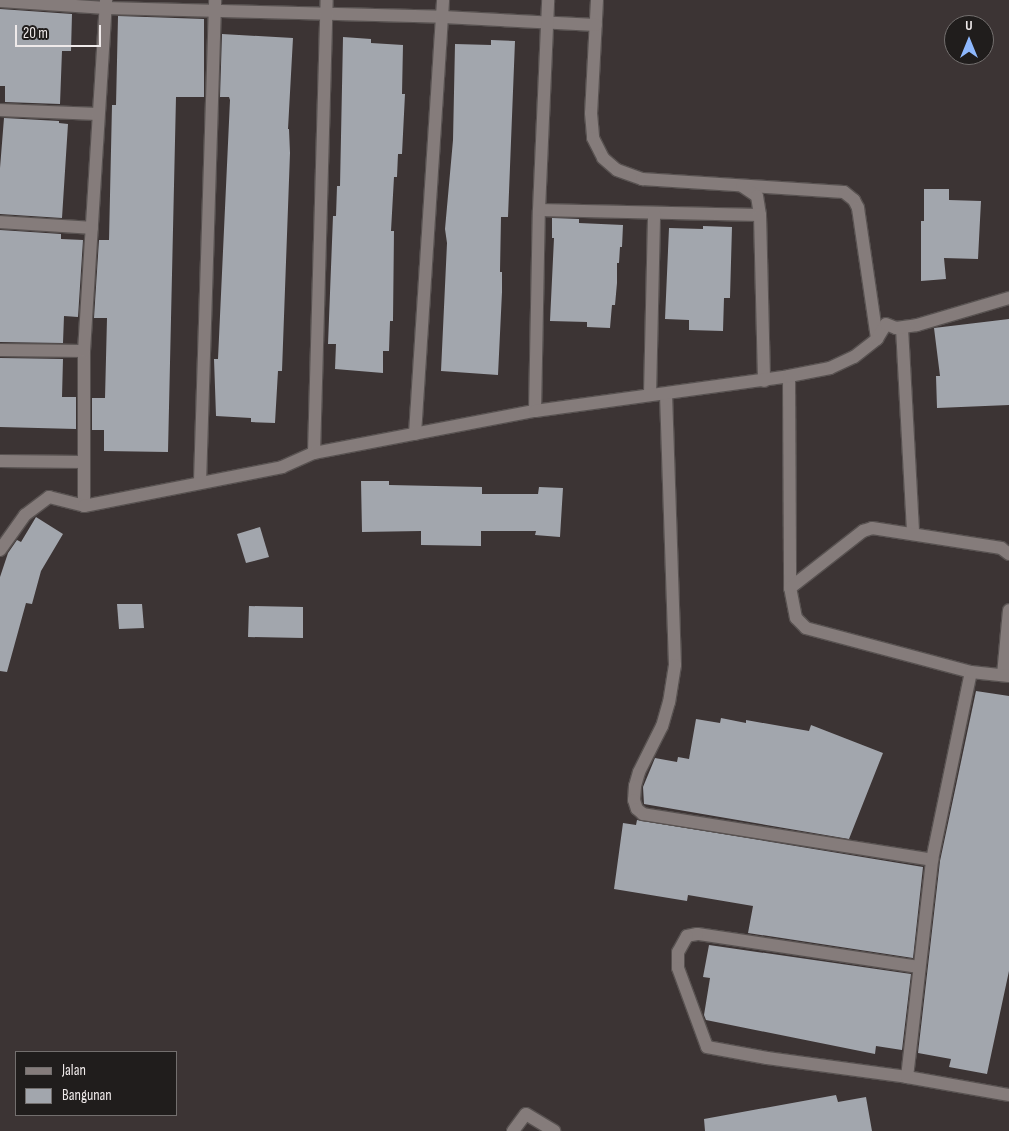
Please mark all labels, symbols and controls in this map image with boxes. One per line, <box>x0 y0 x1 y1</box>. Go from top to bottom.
scale bar <box>18 15 104 47</box>
north arrow <box>944 15 994 65</box>
text: U <box>965 17 973 34</box>
text: 20 m <box>23 24 48 43</box>
legend <box>15 1051 178 1116</box>
text: Jalan <box>62 1061 86 1080</box>
text: Bangunan <box>62 1086 112 1105</box>

